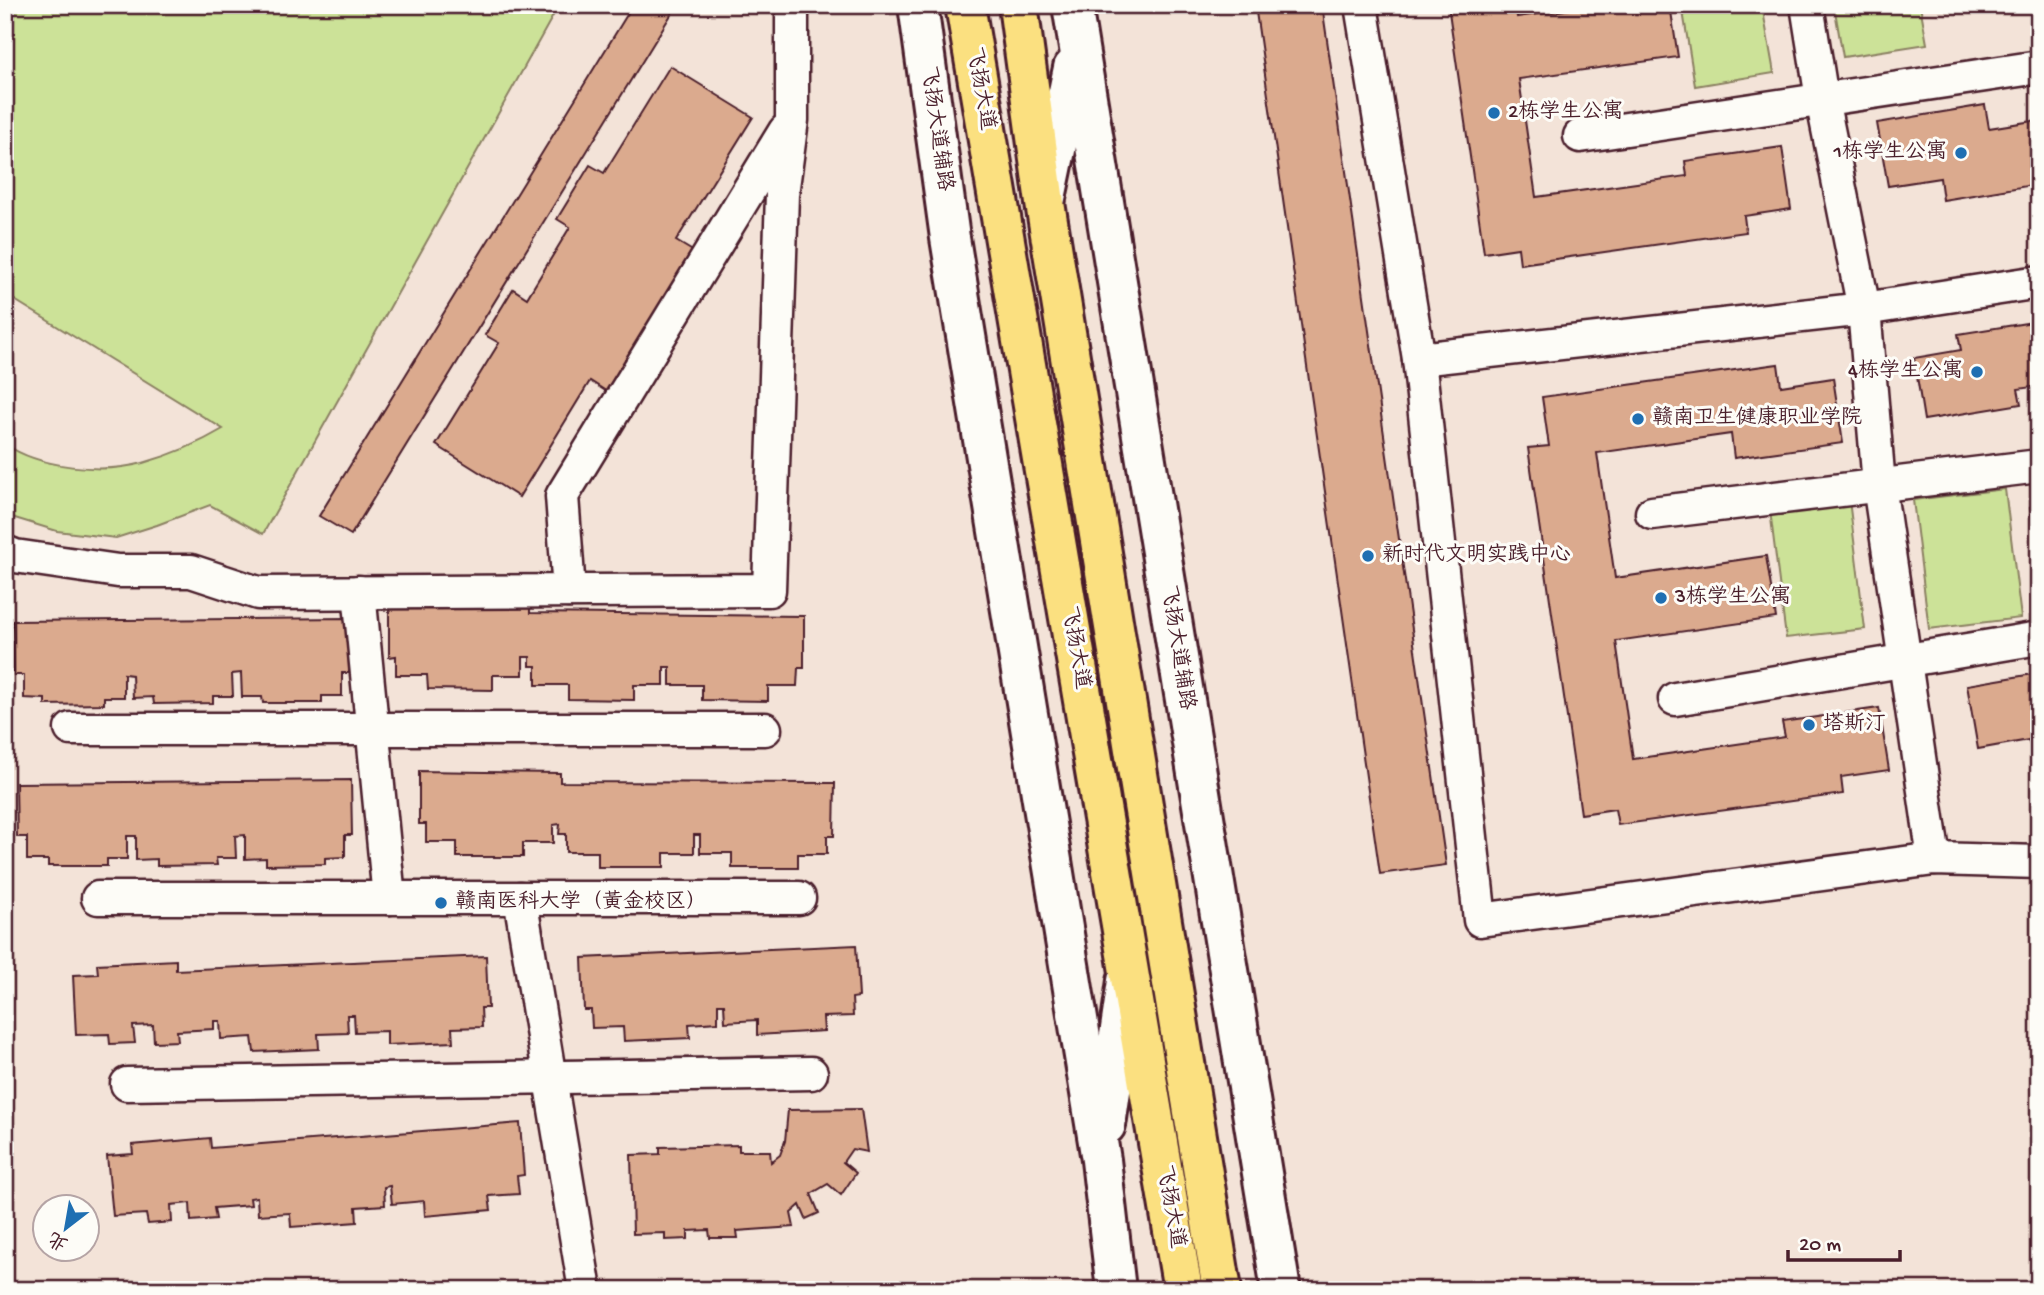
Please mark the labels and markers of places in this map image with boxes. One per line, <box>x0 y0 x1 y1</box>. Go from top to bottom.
place label: 2栋学生公寓 <box>1508 99 1623 126</box>
marker: 2栋学生公寓 <box>1486 105 1502 121</box>
place label: 1栋学生公寓 <box>1833 139 1947 166</box>
marker: 1栋学生公寓 <box>1953 145 1969 161</box>
place label: 4栋学生公寓 <box>1848 358 1963 385</box>
marker: 4栋学生公寓 <box>1969 364 1985 380</box>
place label: 赣南卫生健康职业学院 <box>1652 405 1862 432</box>
marker: 赣南卫生健康职业学院 <box>1630 411 1646 427</box>
place label: 新时代文明实践中心 <box>1382 542 1571 569</box>
marker: 新时代文明实践中心 <box>1360 548 1376 564</box>
place label: 3栋学生公寓 <box>1674 584 1791 611</box>
marker: 3栋学生公寓 <box>1653 590 1669 606</box>
place label: 塔斯汀 <box>1823 711 1886 738</box>
marker: 塔斯汀 <box>1801 717 1817 733</box>
place label: 赣南医科大学（黄金校区） <box>455 889 707 916</box>
marker: 赣南医科大学（黄金校区） <box>433 895 449 911</box>

